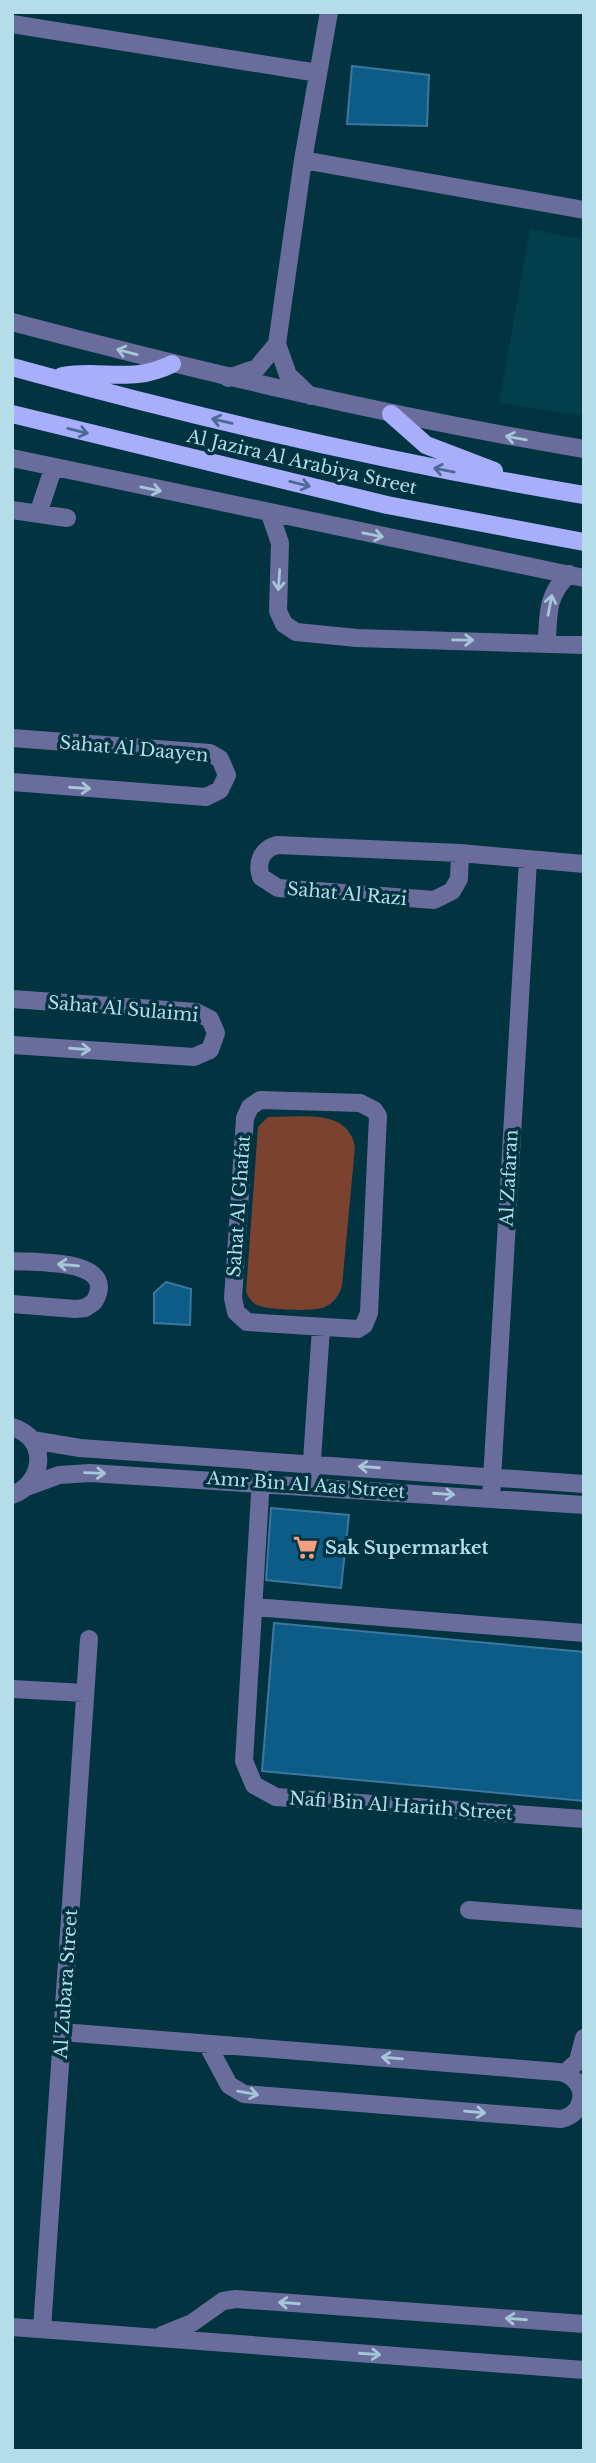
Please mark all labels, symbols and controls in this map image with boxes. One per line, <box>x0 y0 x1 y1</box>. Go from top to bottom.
one-way arrow <box>116 345 138 358</box>
one-way arrow <box>211 414 234 427</box>
one-way arrow <box>66 425 89 438</box>
street label: Al Jazira Al Arabiya Street <box>184 425 419 499</box>
one-way arrow <box>506 431 528 444</box>
one-way arrow <box>433 462 456 476</box>
one-way arrow <box>288 478 310 491</box>
one-way arrow <box>139 482 162 496</box>
one-way arrow <box>361 528 384 542</box>
one-way arrow <box>272 568 285 591</box>
one-way arrow <box>544 594 558 617</box>
one-way arrow <box>451 633 474 647</box>
street label: Sahat Al Daayen <box>59 732 209 766</box>
one-way arrow <box>69 782 91 795</box>
street label: Sahat Al Razi <box>286 878 408 910</box>
street label: Sahat Al Sulaimi <box>47 991 199 1027</box>
one-way arrow <box>69 1043 91 1056</box>
street label: Al Zafaran <box>495 1129 523 1228</box>
street label: Sahat Al Ghafat <box>223 1134 255 1278</box>
one-way arrow <box>57 1258 80 1271</box>
one-way arrow <box>358 1461 381 1474</box>
one-way arrow <box>83 1466 106 1480</box>
street label: Amr Bin Al Aas Street <box>205 1467 406 1503</box>
one-way arrow <box>433 1488 455 1501</box>
supermarket icon: Sak Supermarket <box>291 1534 319 1562</box>
place label: Sak Supermarket <box>325 1537 489 1559</box>
street label: Nafi Bin Al Harith Street <box>289 1787 514 1825</box>
street label: Al Zubara Street <box>50 1908 82 2061</box>
one-way arrow <box>381 2051 404 2064</box>
one-way arrow <box>236 2087 259 2100</box>
one-way arrow <box>463 2106 486 2119</box>
one-way arrow <box>278 2296 301 2309</box>
one-way arrow <box>505 2312 527 2325</box>
one-way arrow <box>359 2348 381 2361</box>

